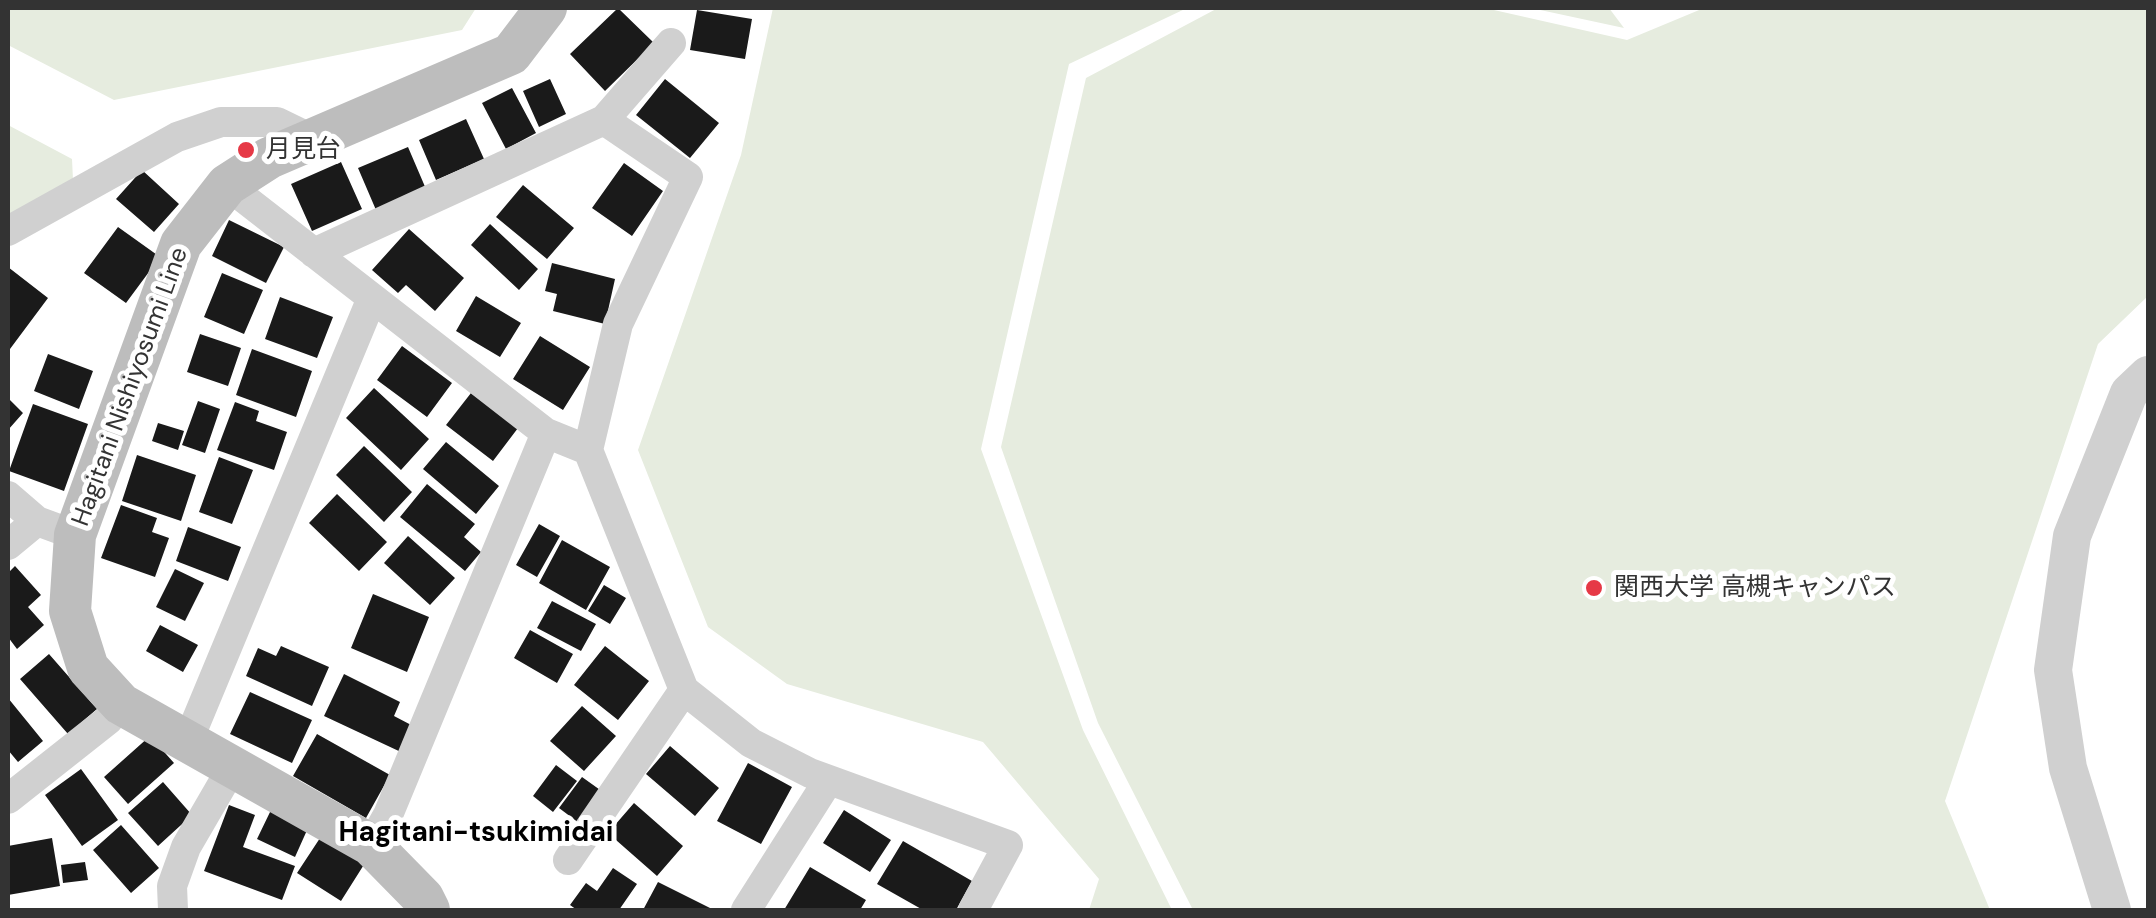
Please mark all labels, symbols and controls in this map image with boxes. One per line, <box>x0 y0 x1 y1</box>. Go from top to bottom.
place label: 月見台 <box>266 135 341 165</box>
marker: 月見台 <box>235 139 257 161</box>
street label: Hagitani Nishiyosumi Line <box>67 244 195 530</box>
place label: 関西大学 高槻キャンパス <box>1614 573 1896 603</box>
marker: 関西大学 高槻キャンパス <box>1583 577 1605 599</box>
district label: Hagitani-tsukimidai <box>339 817 613 851</box>

